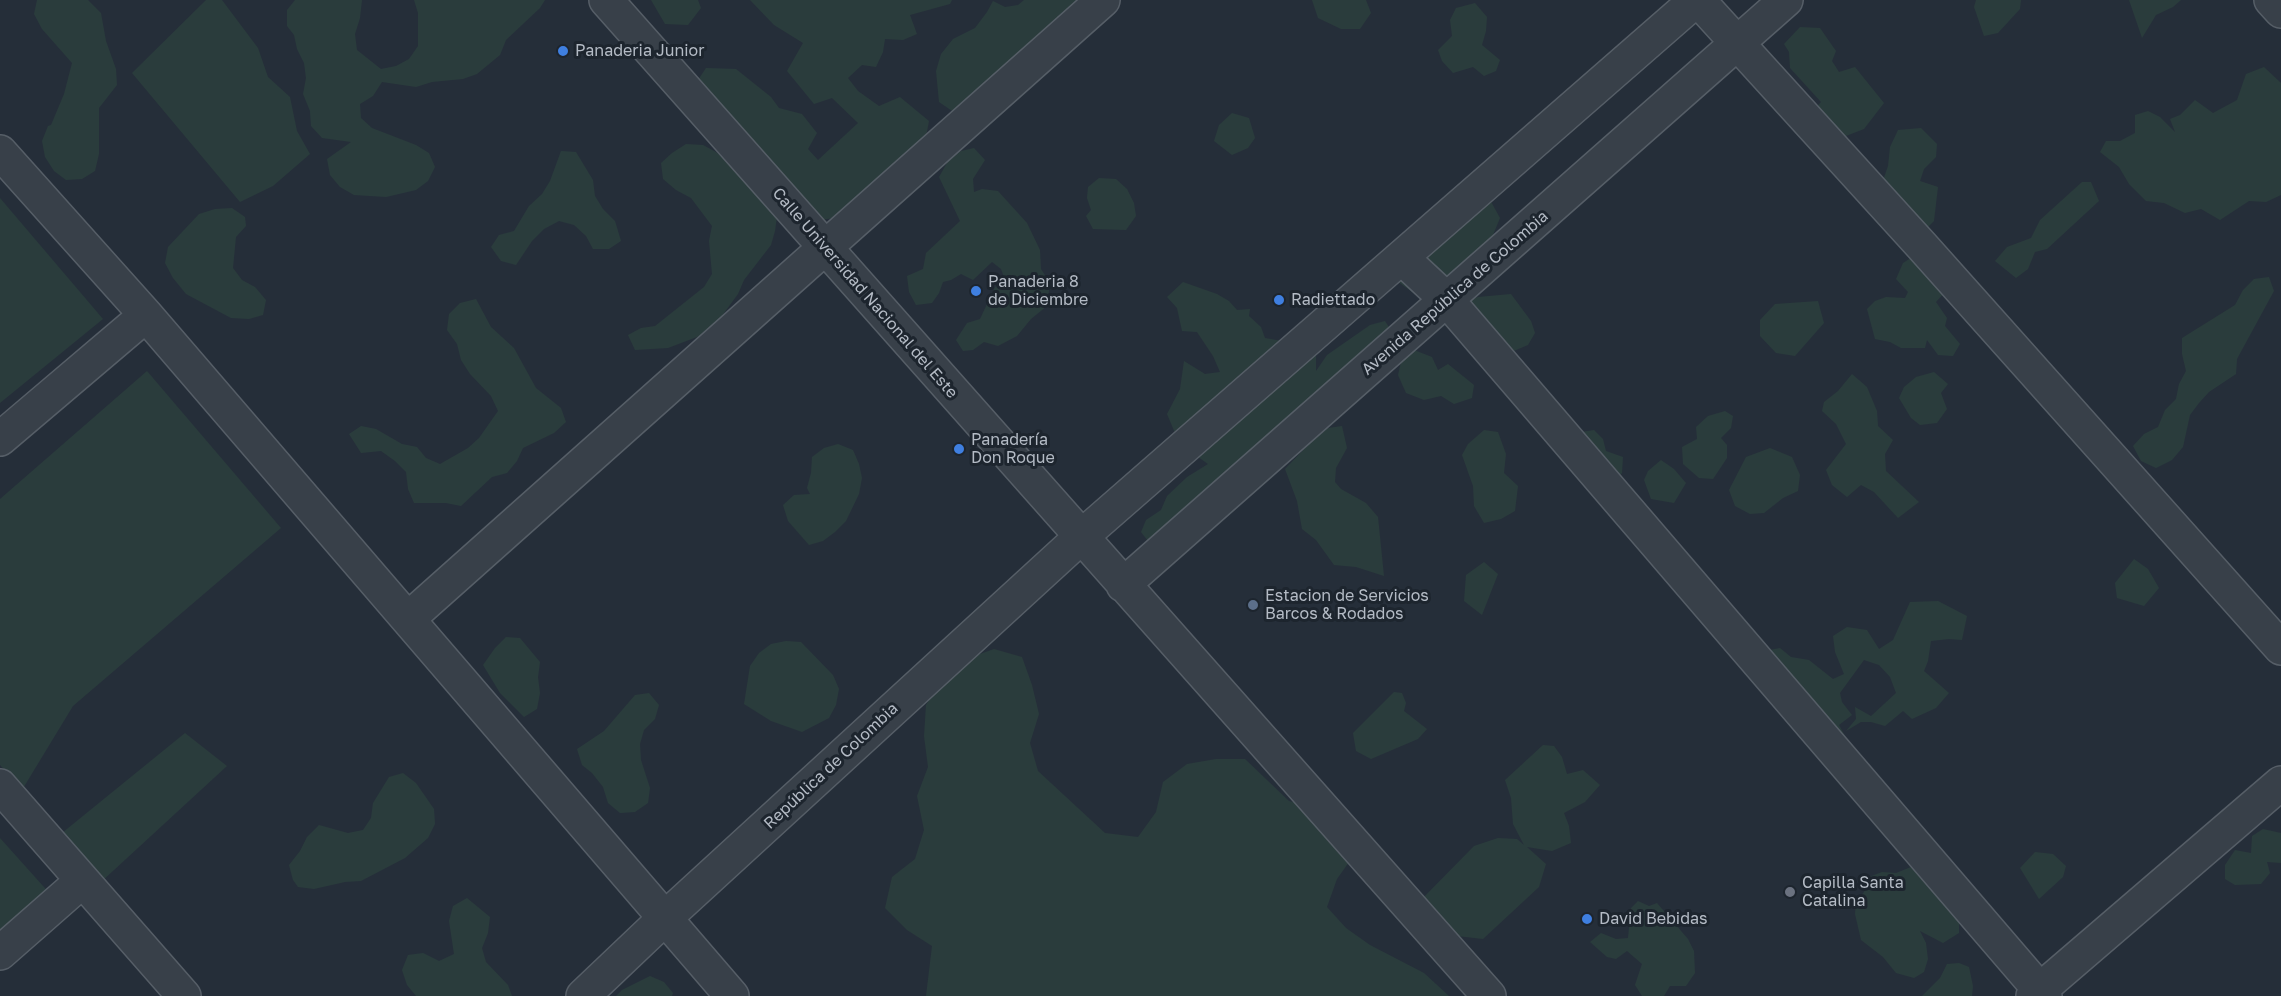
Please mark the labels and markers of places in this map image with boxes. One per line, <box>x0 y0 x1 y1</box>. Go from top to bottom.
place label: Panaderia Junior <box>575 41 704 61</box>
marker: Panaderia Junior <box>556 44 570 58</box>
place label: Panaderia 8 de Diciembre <box>988 272 1088 310</box>
marker: Panaderia 8 de Diciembre <box>969 284 983 298</box>
place label: Radiettado <box>1291 290 1375 310</box>
marker: Radiettado <box>1272 293 1286 307</box>
place label: Panadería Don Roque <box>971 430 1055 468</box>
marker: Panadería Don Roque <box>952 442 966 456</box>
place label: Estacion de Servicios Barcos & Rodados <box>1265 586 1429 624</box>
marker: Estacion de Servicios Barcos & Rodados <box>1246 598 1260 612</box>
place label: Capilla Santa Catalina <box>1802 873 1904 911</box>
marker: Capilla Santa Catalina <box>1783 885 1797 899</box>
place label: David Bebidas <box>1599 909 1707 929</box>
marker: David Bebidas <box>1580 912 1594 926</box>

